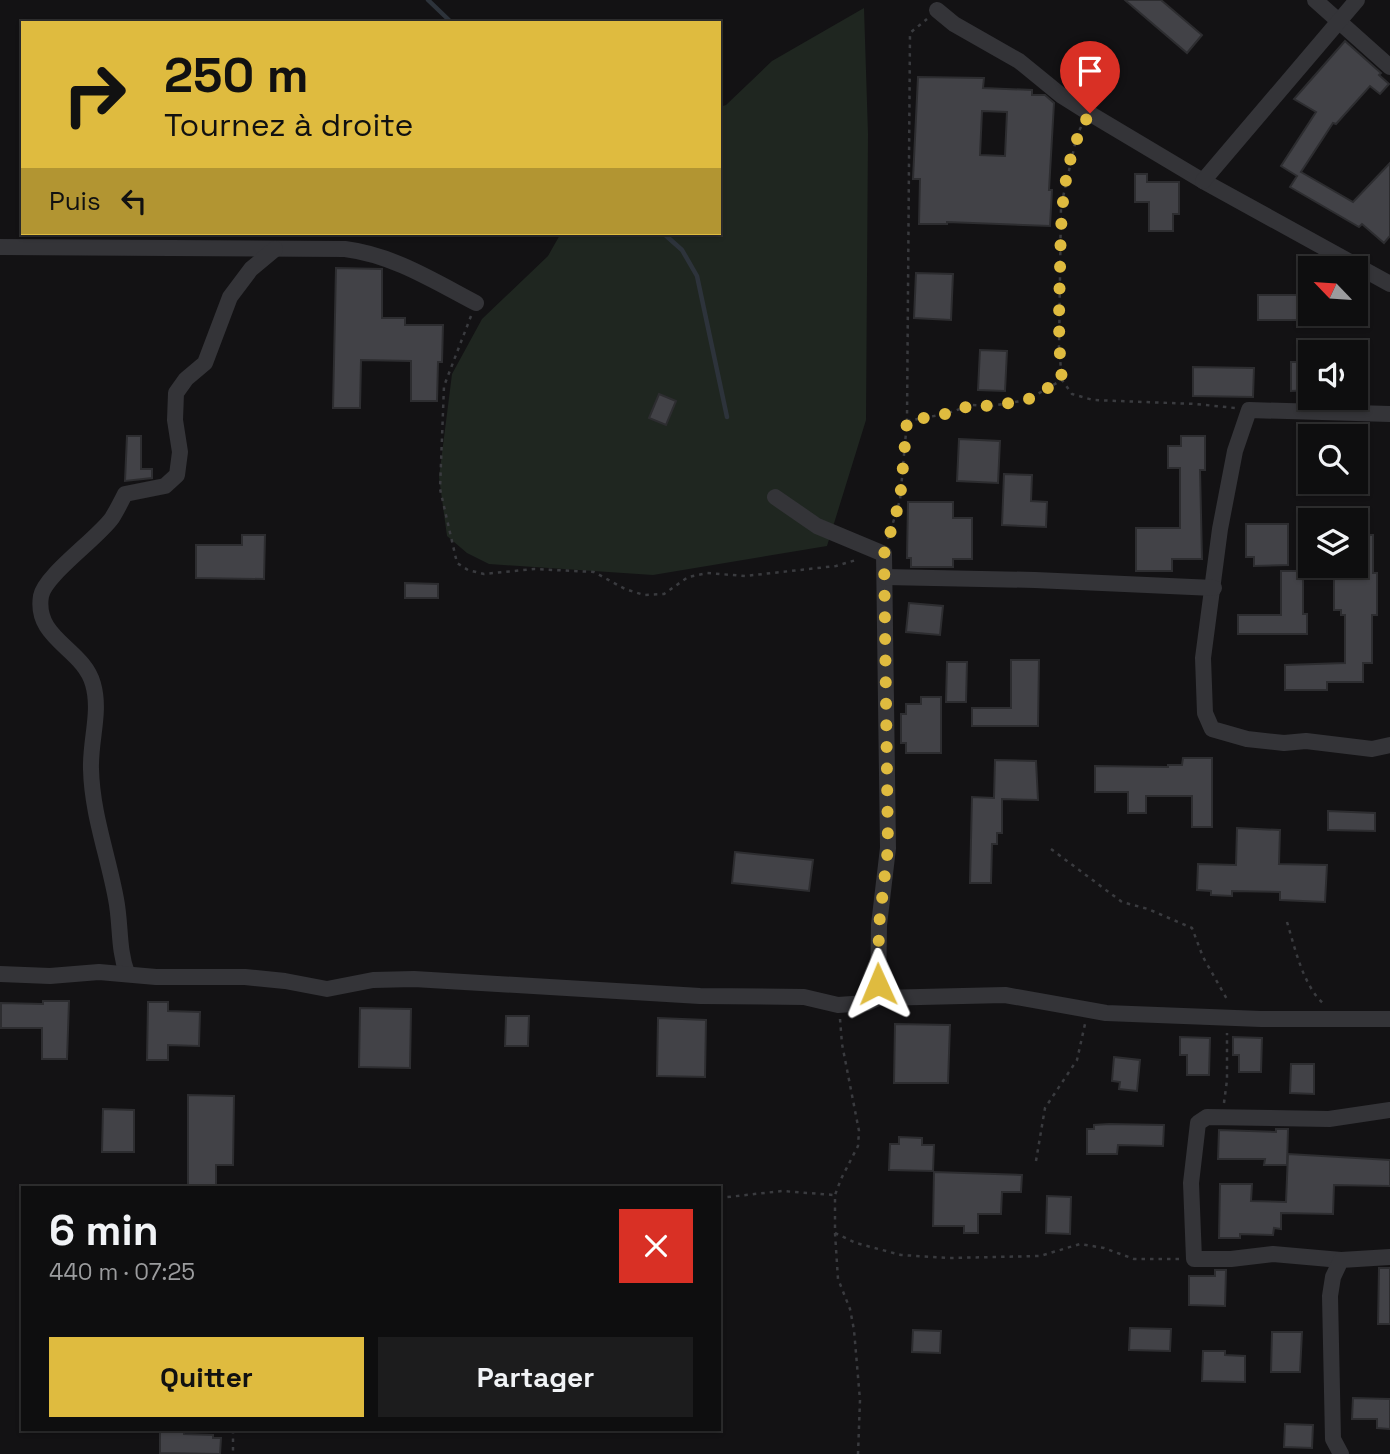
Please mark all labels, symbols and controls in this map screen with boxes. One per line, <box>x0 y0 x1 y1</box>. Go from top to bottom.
pin <box>1060 41 1120 113</box>
text: 250 m <box>164 44 309 106</box>
icon: right <box>49 49 140 140</box>
icon: arrive <box>1071 52 1109 90</box>
text: Tournez à droite <box>164 105 413 145</box>
icon: left <box>115 182 153 220</box>
text: Puis <box>49 184 101 218</box>
north arrow <box>1298 256 1368 326</box>
map controls <box>1298 256 1368 578</box>
button: sound <box>1298 340 1368 410</box>
button: search <box>1298 424 1368 494</box>
button: layers <box>1298 508 1368 578</box>
position arrow <box>841 947 915 1021</box>
text: 6 min <box>49 1204 159 1257</box>
button: close <box>619 1209 693 1283</box>
text: 440 m · 07:25 <box>49 1257 195 1287</box>
button: Quitter <box>49 1337 364 1417</box>
button: Partager <box>378 1337 693 1417</box>

